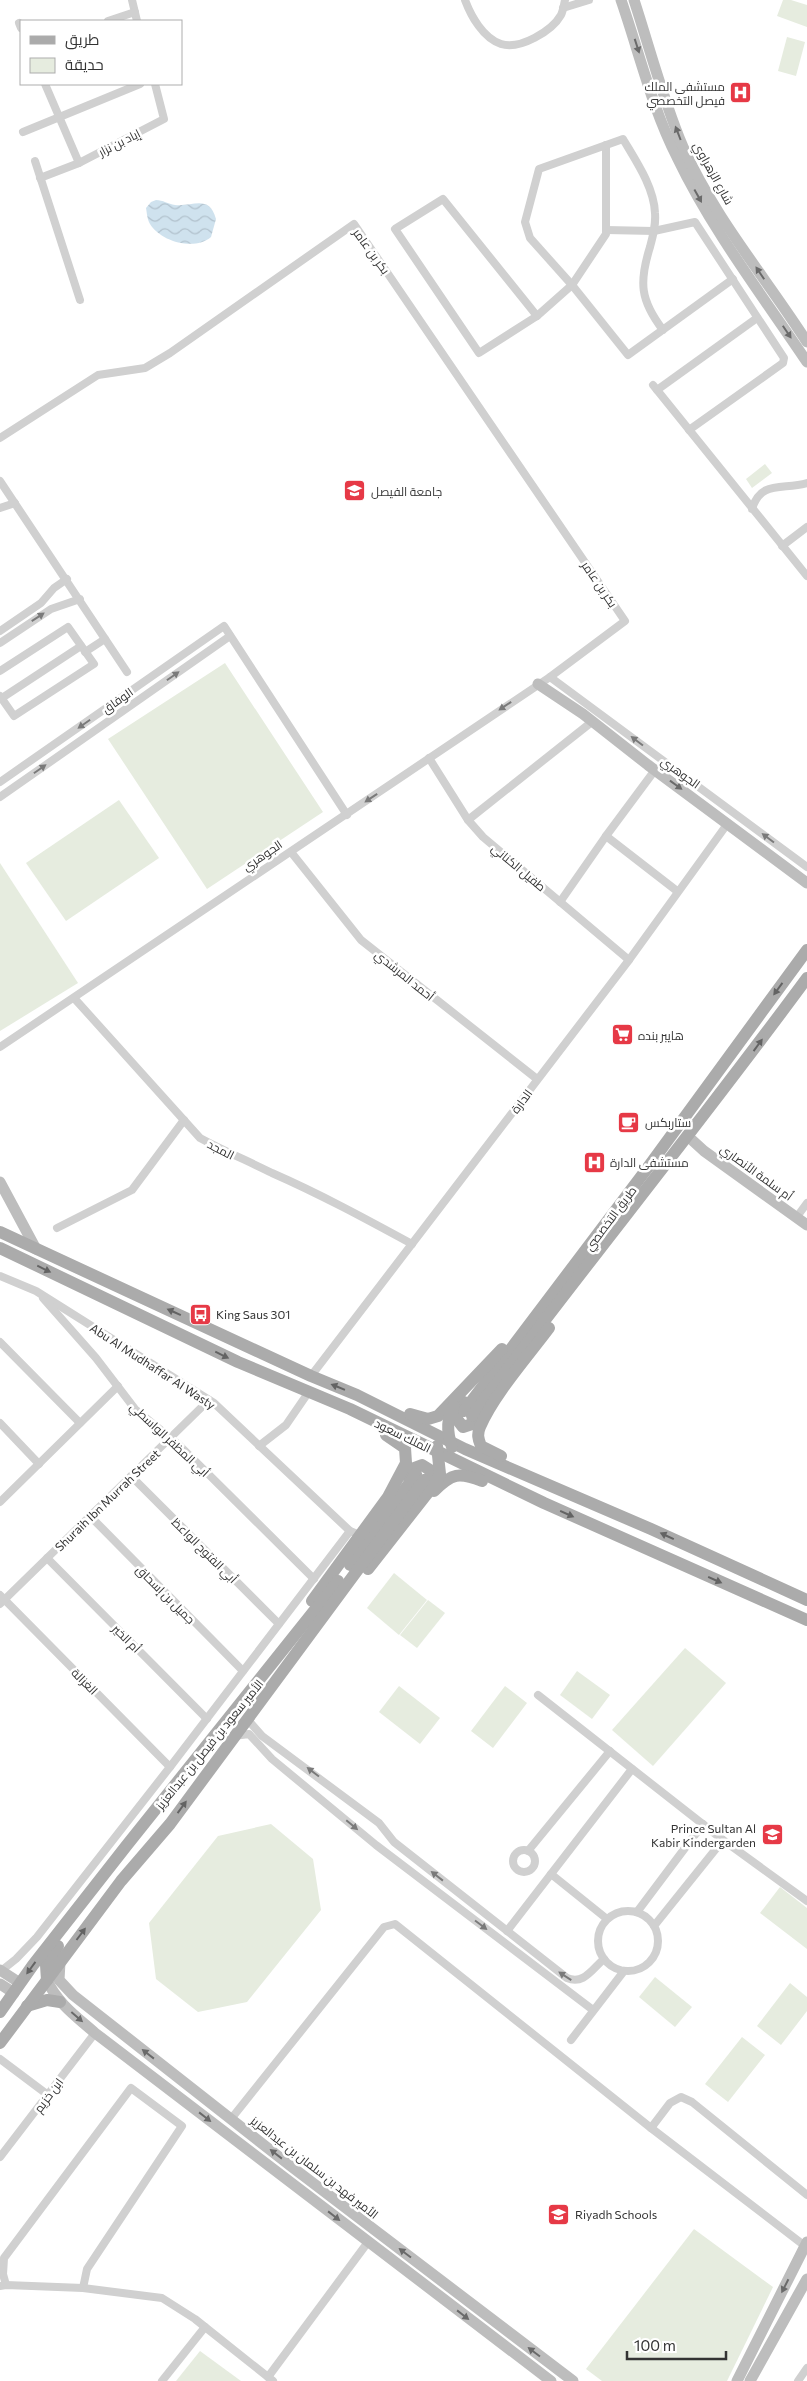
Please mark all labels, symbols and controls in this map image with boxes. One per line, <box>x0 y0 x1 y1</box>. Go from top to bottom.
legend <box>20 20 182 85</box>
text: طريق <box>65 30 99 50</box>
one-way arrow <box>633 39 641 54</box>
text: حديقة <box>65 55 104 73</box>
place label: مستشفى الملك فيصل التخصصي <box>644 79 725 111</box>
hospital icon: مستشفى الملك فيصل التخصصي <box>729 81 753 105</box>
one-way arrow <box>674 125 682 140</box>
street label: إياد بن نزار <box>95 126 143 160</box>
street label: شارع الزهراوي <box>688 139 737 209</box>
one-way arrow <box>693 190 702 203</box>
street label: بكر بن عامر <box>349 225 393 277</box>
one-way arrow <box>755 266 765 279</box>
one-way arrow <box>782 325 792 339</box>
school or university icon: جامعة الفيصل <box>343 479 367 503</box>
place label: جامعة الفيصل <box>371 484 442 499</box>
street label: بكر بن عامر <box>578 557 621 610</box>
one-way arrow <box>32 612 45 622</box>
one-way arrow <box>166 671 180 681</box>
street label: الوفاق <box>99 684 136 716</box>
one-way arrow <box>498 701 512 711</box>
one-way arrow <box>77 719 90 729</box>
one-way arrow <box>631 736 644 747</box>
street label: الجوهري <box>656 753 703 794</box>
one-way arrow <box>33 764 47 774</box>
one-way arrow <box>669 780 682 791</box>
one-way arrow <box>364 793 378 803</box>
one-way arrow <box>762 833 775 844</box>
street label: الجوهري <box>240 837 287 877</box>
street label: طفيل الكناني <box>487 840 549 897</box>
street label: أحمد المرشدي <box>370 947 437 1006</box>
one-way arrow <box>773 982 784 995</box>
supermarket icon: هايبر بنده <box>610 1023 634 1047</box>
place label: هايبر بنده <box>638 1028 684 1043</box>
one-way arrow <box>753 1038 763 1052</box>
street label: الدارة <box>507 1086 535 1116</box>
cafe icon: ستاربكس <box>617 1110 641 1134</box>
place label: ستاربكس <box>645 1115 691 1130</box>
street label: المجد <box>205 1136 237 1163</box>
street label: أم سلمة الأنصاري <box>716 1141 796 1206</box>
hospital icon: مستشفى الدارة <box>582 1150 606 1174</box>
place label: مستشفى الدارة <box>610 1155 689 1170</box>
street label: طريق التخصصي <box>581 1183 642 1255</box>
one-way arrow <box>37 1266 51 1274</box>
bus stop icon: King Saus 301 <box>188 1302 212 1326</box>
place label: King Saus 301 <box>216 1307 290 1321</box>
one-way arrow <box>167 1308 181 1316</box>
street label: Abu Al Mudhaffar Al Wasty <box>88 1320 218 1412</box>
one-way arrow <box>215 1351 229 1359</box>
one-way arrow <box>330 1383 345 1391</box>
street label: أبي المظفر الواسطي <box>125 1399 212 1482</box>
street label: الملك سعود <box>372 1415 433 1455</box>
street label: Shuraih Ibn Murrah Street <box>52 1446 162 1554</box>
one-way arrow <box>560 1510 574 1518</box>
street label: أبي الفتوح الواعظ <box>167 1514 241 1588</box>
one-way arrow <box>660 1532 674 1540</box>
street label: جميل بن إسحاق <box>133 1562 198 1627</box>
one-way arrow <box>708 1576 722 1584</box>
street label: أم الخير <box>108 1620 144 1656</box>
street label: الغزالة <box>68 1665 101 1698</box>
street label: الأمير سعود بن فيصل بن عبدالعزيز <box>152 1676 266 1813</box>
one-way arrow <box>307 1767 320 1778</box>
one-way arrow <box>177 1800 187 1813</box>
one-way arrow <box>346 1820 359 1831</box>
place label: Prince Sultan Al Kabir Kindergarden <box>651 1821 756 1849</box>
school or university icon: Prince Sultan Al Kabir Kindergarden <box>760 1823 784 1847</box>
one-way arrow <box>430 1871 444 1881</box>
one-way arrow <box>474 1920 488 1930</box>
one-way arrow <box>76 1928 87 1941</box>
one-way arrow <box>26 1961 36 1975</box>
one-way arrow <box>559 1971 572 1980</box>
one-way arrow <box>71 2011 83 2023</box>
one-way arrow <box>142 2049 155 2060</box>
street label: ابن خزيم <box>31 2075 67 2116</box>
one-way arrow <box>198 2112 211 2123</box>
street label: الأمير فهد بن سلمان بن عبدالعزيز <box>247 2112 382 2222</box>
one-way arrow <box>270 2149 283 2160</box>
school or university icon: Riyadh Schools <box>547 2202 571 2226</box>
place label: Riyadh Schools <box>575 2207 657 2221</box>
one-way arrow <box>327 2211 340 2222</box>
one-way arrow <box>399 2248 412 2259</box>
one-way arrow <box>781 2279 789 2293</box>
one-way arrow <box>456 2310 469 2321</box>
scale bar <box>627 2328 726 2360</box>
text: 100 m <box>634 2336 676 2354</box>
one-way arrow <box>527 2347 541 2357</box>

